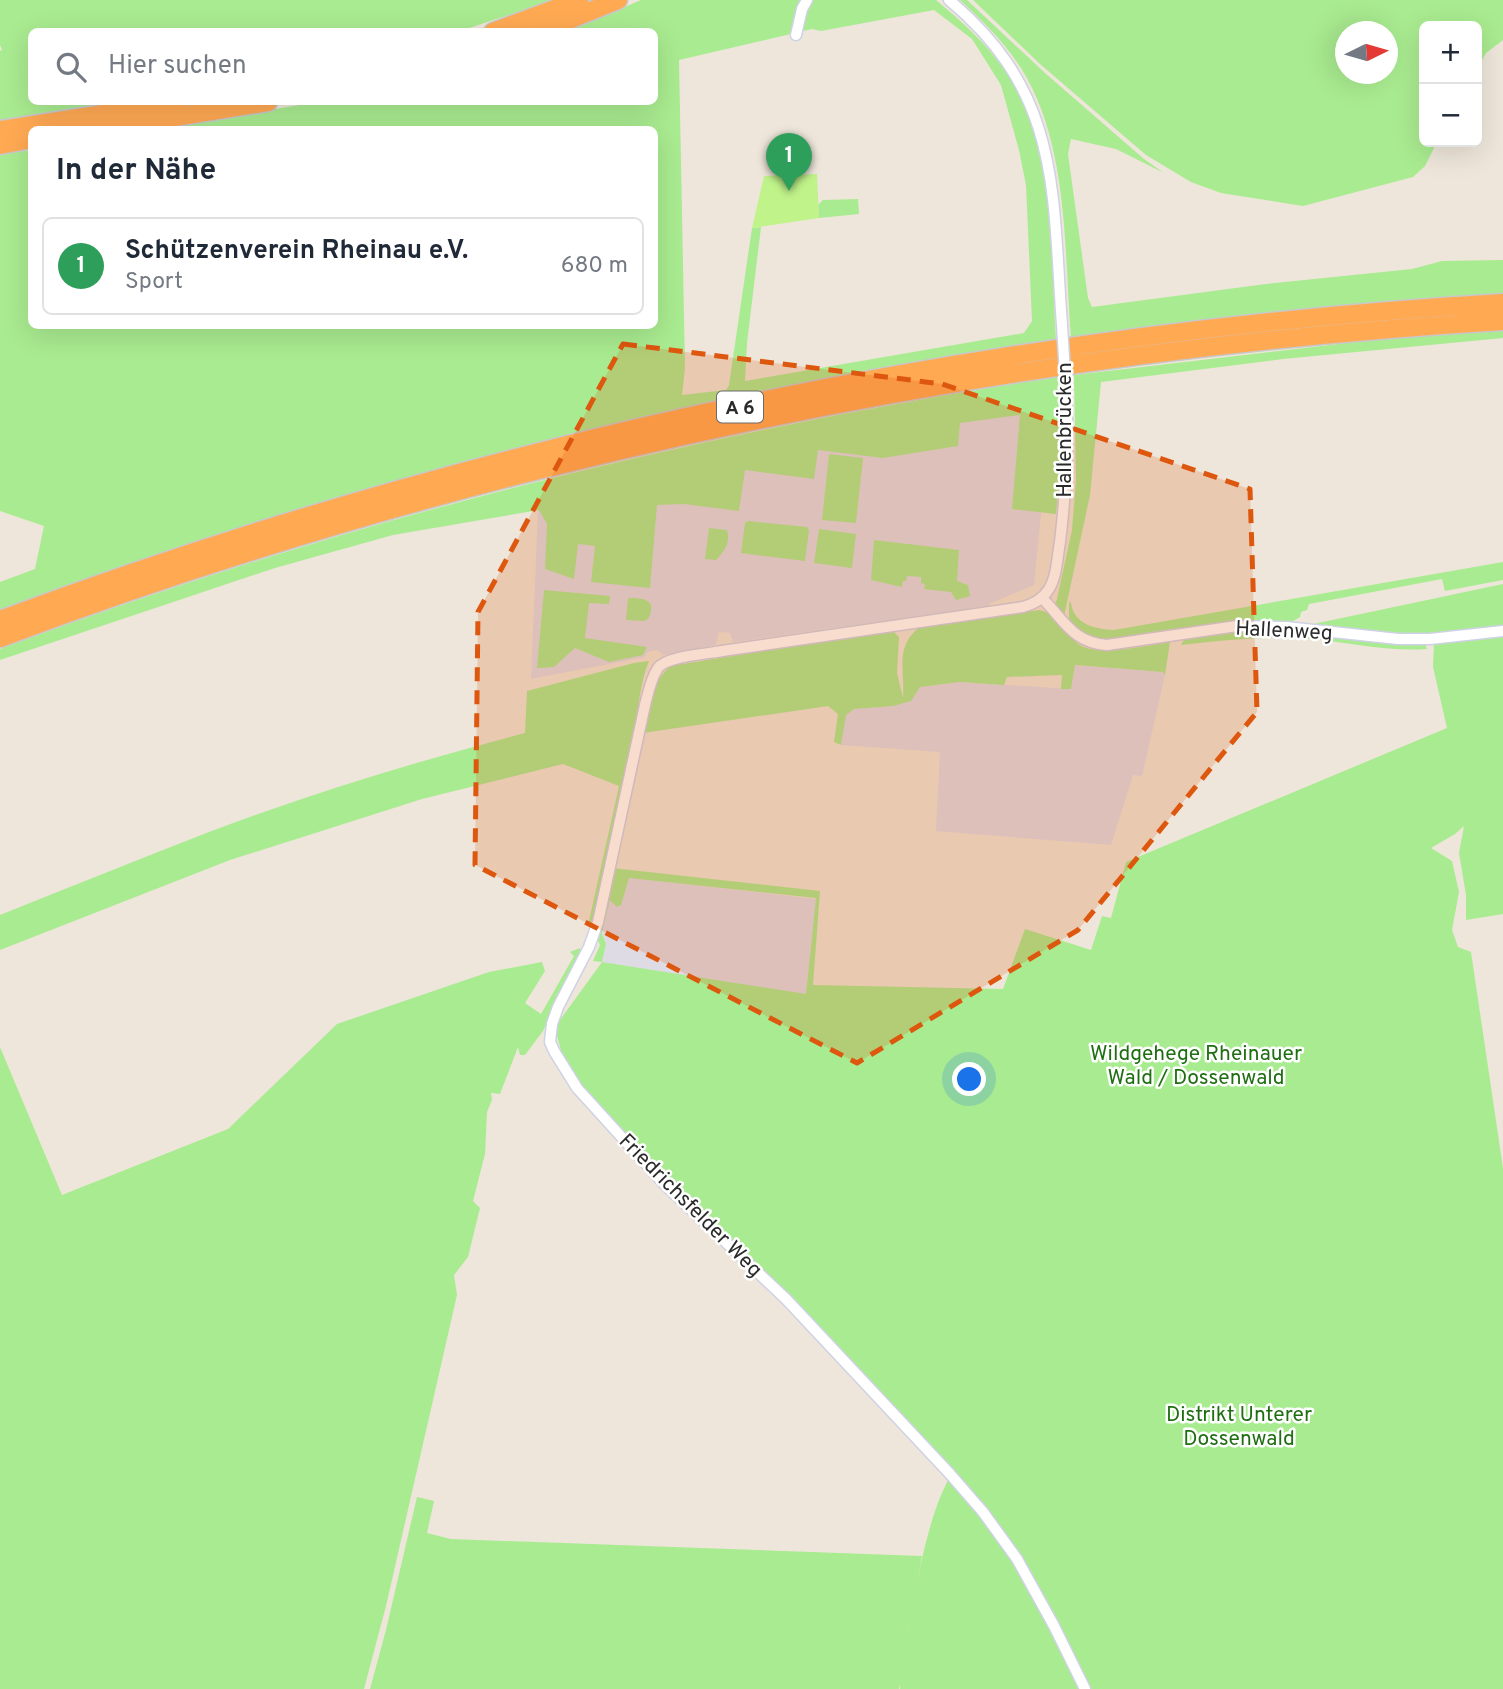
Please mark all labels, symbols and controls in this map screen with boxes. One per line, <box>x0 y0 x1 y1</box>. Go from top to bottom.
north arrow <box>1335 21 1398 84</box>
map controls <box>1419 21 1482 147</box>
button: + <box>1419 21 1482 84</box>
search box <box>28 28 658 105</box>
icon: search <box>52 48 90 86</box>
text: Hier suchen <box>108 50 247 83</box>
button: − <box>1419 84 1482 147</box>
pin: 1 <box>766 133 812 191</box>
text: In der Nähe <box>56 153 216 190</box>
text: Schützenverein Rheinau e.V. <box>125 235 468 268</box>
text: 1 <box>76 252 86 281</box>
text: 680 m <box>561 252 628 281</box>
text: Sport <box>125 268 183 297</box>
street label: Hallenbrücken <box>1052 362 1079 498</box>
road number: A 6 <box>717 392 763 422</box>
street label: Hallenweg <box>1235 615 1333 648</box>
park label: Wildgehege Rheinauer Wald / Dossenwald <box>1090 1041 1302 1092</box>
your location <box>952 1062 986 1096</box>
street label: Friedrichsfelder Weg <box>612 1128 768 1284</box>
park label: Distrikt Unterer Dossenwald <box>1166 1402 1312 1453</box>

